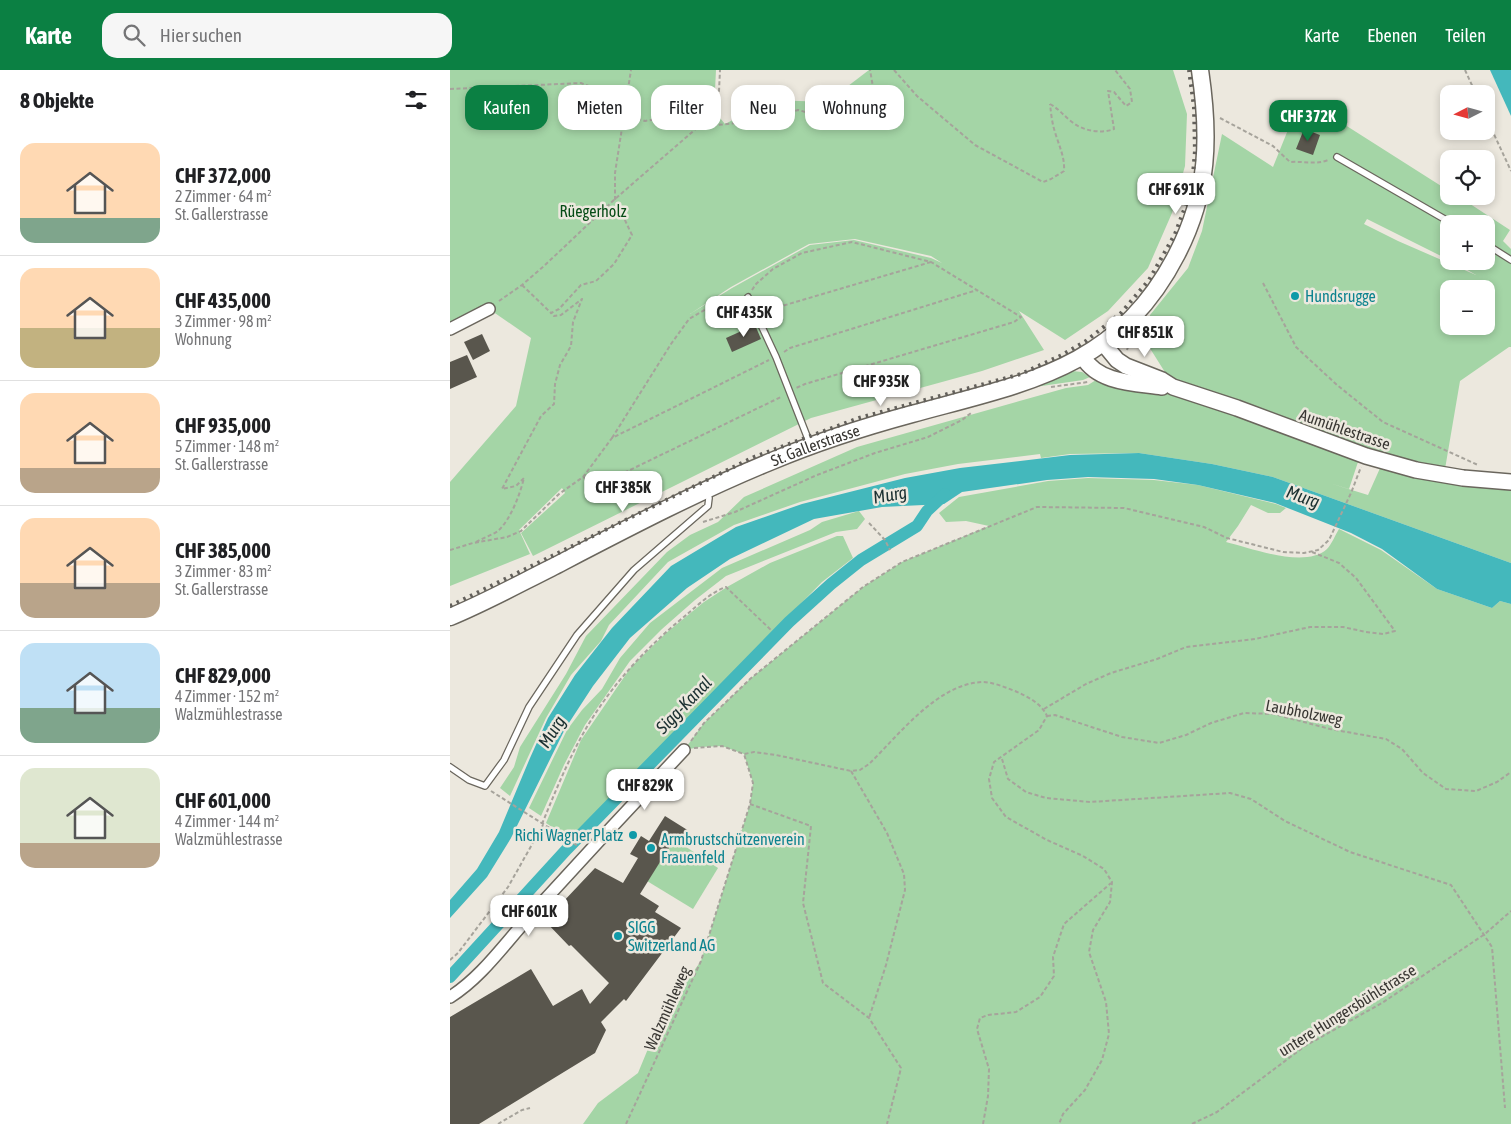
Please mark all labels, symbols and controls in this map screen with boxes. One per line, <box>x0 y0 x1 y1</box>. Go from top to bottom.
search box <box>102 13 452 58</box>
icon: search <box>120 21 148 49</box>
text: Karte <box>25 22 72 49</box>
text: Hier suchen <box>160 24 242 46</box>
text: Karte <box>1304 25 1339 46</box>
text: Ebenen <box>1367 25 1417 46</box>
text: Teilen <box>1445 25 1486 46</box>
chip: Kaufen <box>465 85 548 130</box>
chip: Mieten <box>558 85 641 130</box>
chip: Filter <box>651 85 721 130</box>
chip: Neu <box>731 85 795 130</box>
chip: Wohnung <box>805 85 904 130</box>
north arrow <box>1440 85 1495 140</box>
map controls <box>1440 85 1495 335</box>
icon: filters <box>402 86 430 114</box>
text: 8 Objekte <box>20 88 94 112</box>
pin: CHF 372K <box>1256 100 1360 142</box>
text: CHF 372K <box>1280 107 1336 125</box>
button: locate <box>1440 150 1495 205</box>
icon: home <box>60 163 120 223</box>
text: CHF 372,000 <box>175 163 271 187</box>
pin: CHF 691K <box>1124 172 1228 215</box>
text: CHF 691K <box>1148 180 1204 198</box>
text: 2 Zimmer · 64 m² <box>175 187 272 205</box>
park label: Rüegerholz <box>560 202 627 221</box>
text: St. Gallerstrasse <box>175 205 268 223</box>
button: + <box>1440 215 1495 270</box>
button: − <box>1440 280 1495 335</box>
place label: Hundsrugge <box>1305 287 1376 306</box>
icon: home <box>60 288 120 348</box>
text: CHF 435,000 <box>175 288 271 312</box>
marker: Hundsrugge <box>1289 290 1301 302</box>
pin: CHF 435K <box>692 296 796 338</box>
text: CHF 435K <box>716 303 772 321</box>
text: 3 Zimmer · 98 m² <box>175 312 272 330</box>
pin: CHF 851K <box>1093 316 1197 358</box>
text: CHF 851K <box>1117 323 1173 341</box>
text: Wohnung <box>175 330 232 348</box>
pin: CHF 935K <box>829 364 933 407</box>
text: CHF 935K <box>853 372 909 390</box>
street label: Aumühlestrasse <box>1297 405 1393 453</box>
icon: home <box>60 413 120 473</box>
text: CHF 935,000 <box>175 413 271 437</box>
street label: St. Gallerstrasse <box>768 421 862 470</box>
text: 5 Zimmer · 148 m² <box>175 437 279 455</box>
text: St. Gallerstrasse <box>175 455 268 473</box>
pin: CHF 385K <box>571 470 675 513</box>
text: CHF 385K <box>595 478 651 496</box>
water label: Murg <box>871 481 908 508</box>
water label: Murg <box>1284 481 1323 512</box>
icon: home <box>60 538 120 598</box>
text: CHF 385,000 <box>175 538 271 562</box>
text: 3 Zimmer · 83 m² <box>175 562 272 580</box>
text: St. Gallerstrasse <box>175 580 268 598</box>
icon: home <box>60 663 120 723</box>
text: CHF 829,000 <box>175 663 271 687</box>
water label: Sigg-Kanal <box>651 672 716 738</box>
text: 4 Zimmer · 152 m² <box>175 687 279 705</box>
street label: Laubholzweg <box>1264 696 1344 729</box>
text: Walzmühlestrasse <box>175 705 283 723</box>
water label: Murg <box>534 712 570 752</box>
pin: CHF 829K <box>593 768 697 811</box>
text: CHF 829K <box>617 776 673 794</box>
icon: home <box>60 788 120 848</box>
text: CHF 601,000 <box>175 788 271 812</box>
text: 4 Zimmer · 144 m² <box>175 812 279 830</box>
place label: Richi Wagner Platz <box>515 826 623 845</box>
marker: Richi Wagner Platz <box>627 829 639 841</box>
text: Walzmühlestrasse <box>175 830 283 848</box>
place label: Armbrustschützenverein Frauenfeld <box>661 830 805 866</box>
marker: Armbrustschützenverein Frauenfeld <box>645 842 657 854</box>
pin: CHF 601K <box>477 894 581 937</box>
text: CHF 601K <box>501 902 557 920</box>
place label: SIGG Switzerland AG <box>628 918 716 954</box>
marker: SIGG Switzerland AG <box>612 930 624 942</box>
street label: untere Hungersbühlstrasse <box>1275 960 1419 1060</box>
street label: Walzmühleweg <box>640 963 695 1053</box>

